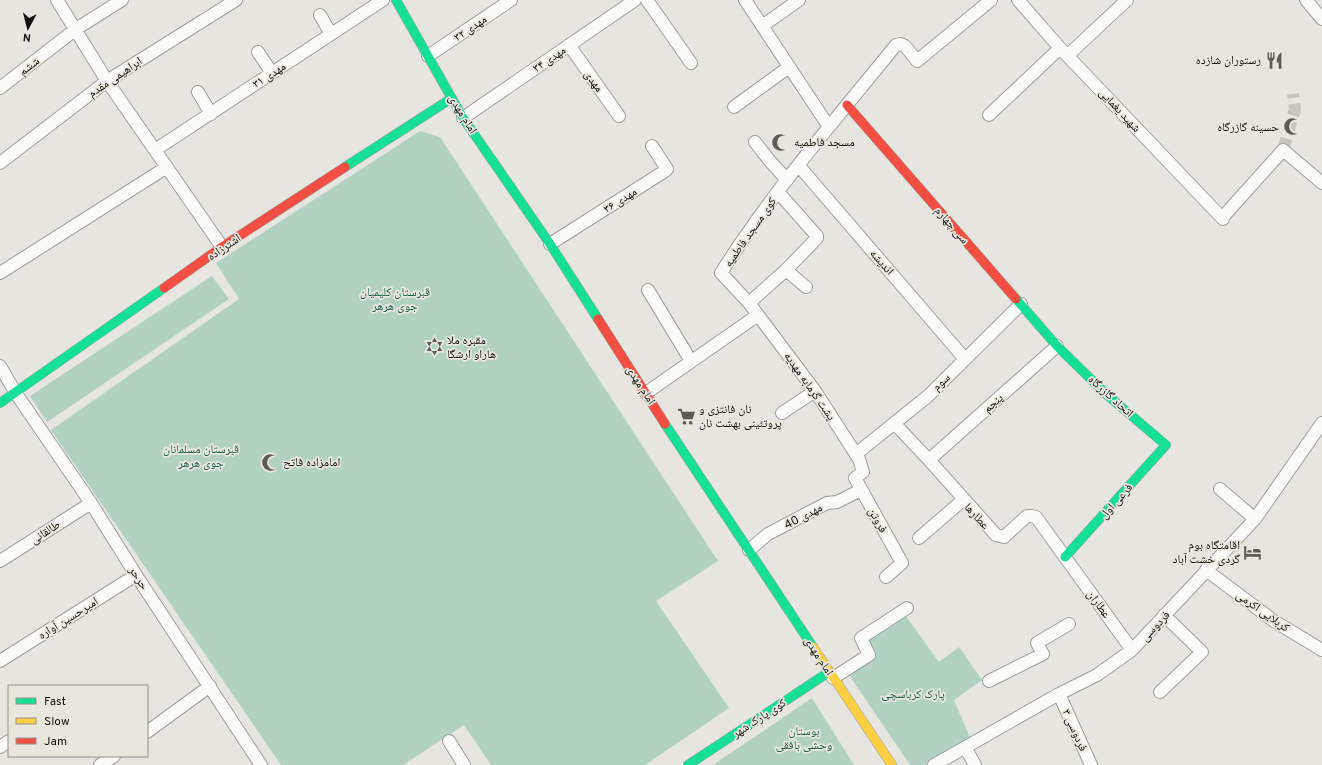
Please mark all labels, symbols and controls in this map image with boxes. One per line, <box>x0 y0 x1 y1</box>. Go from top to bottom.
north arrow <box>8 8 48 48</box>
street label: مهدی ۳۲ <box>451 12 490 46</box>
text: N <box>22 30 32 44</box>
street label: مهدی ۳۴ <box>530 43 569 77</box>
restaurant icon: رستوران شازده <box>1264 50 1284 70</box>
place label: رستوران شازده <box>1196 53 1261 69</box>
street label: ششم <box>16 54 43 80</box>
street label: ابراهیمی مقدم <box>85 54 146 102</box>
street label: مهدی ۳۱ <box>250 59 289 93</box>
street label: مهدی <box>580 68 606 96</box>
street label: شهید یغمایی <box>1095 85 1144 136</box>
street label: امام مهدی <box>444 92 480 137</box>
mosque icon: حسینه گازرگاه <box>1282 117 1302 137</box>
place label: حسینه گازرگاه <box>1217 120 1279 136</box>
mosque icon: مسجد فاطمیه <box>771 132 791 152</box>
place label: مسجد فاطمیه <box>794 135 855 151</box>
street label: مهدی ۳۶ <box>601 184 640 217</box>
street label: کوی مسجد فاطمیه <box>721 195 781 271</box>
street label: سی چهارم <box>931 204 972 248</box>
street label: اشترزاده <box>205 231 245 265</box>
street label: اندیشه <box>866 246 897 279</box>
park label: قبرستان کلیمیان جوی هرهر <box>360 285 430 315</box>
place label: مقبره ملا هاراو ارشگا <box>447 333 496 363</box>
synagogue icon: مقبره ملا هاراو ارشگا <box>424 337 444 357</box>
street label: پشت گرمابه مهدیه <box>780 349 839 424</box>
street label: امام مهدی <box>622 363 659 408</box>
street label: سوم <box>929 370 954 395</box>
street label: اتحاد گازرگاه <box>1084 372 1137 422</box>
street label: پنجم <box>980 390 1008 417</box>
place label: نان فانتزی و پروتئینی بهشت نان <box>699 402 782 432</box>
supermarket icon: نان فانتزی و پروتئینی بهشت نان <box>676 406 696 426</box>
park label: قبرستان مسلمانان جوی هرهر <box>163 442 239 472</box>
mosque icon: امامزاده فاتح <box>260 452 280 472</box>
place label: امامزاده فاتح <box>283 455 341 471</box>
street label: فرعی اول <box>1097 480 1137 523</box>
street label: مهدی 40 <box>782 500 825 534</box>
street label: عطارها <box>960 500 992 533</box>
street label: فروتن <box>864 505 891 536</box>
street label: طالقانی <box>27 517 64 548</box>
place label: اقامتگاه بوم گردی خشت آباد <box>1173 538 1240 568</box>
hotel icon: اقامتگاه بوم گردی خشت آباد <box>1243 542 1263 562</box>
street label: حرحر <box>124 563 152 594</box>
street label: عطاران <box>1083 587 1114 622</box>
street label: کربلایی اکرمی <box>1232 587 1292 636</box>
street label: امیرحسین آواره <box>35 594 102 644</box>
street label: فردوسی <box>1137 608 1174 646</box>
street label: امام مهدی <box>800 634 837 679</box>
legend <box>8 685 148 757</box>
park label: پارک کرباسچی <box>881 687 945 703</box>
text: Fast <box>44 694 66 710</box>
street label: کوی پارک شهر <box>729 695 790 743</box>
street label: فردوسی ۳ <box>1058 707 1091 754</box>
text: Slow <box>44 714 70 730</box>
park label: بوستان وحشی بافقی <box>776 724 832 754</box>
text: Jam <box>44 734 67 750</box>

